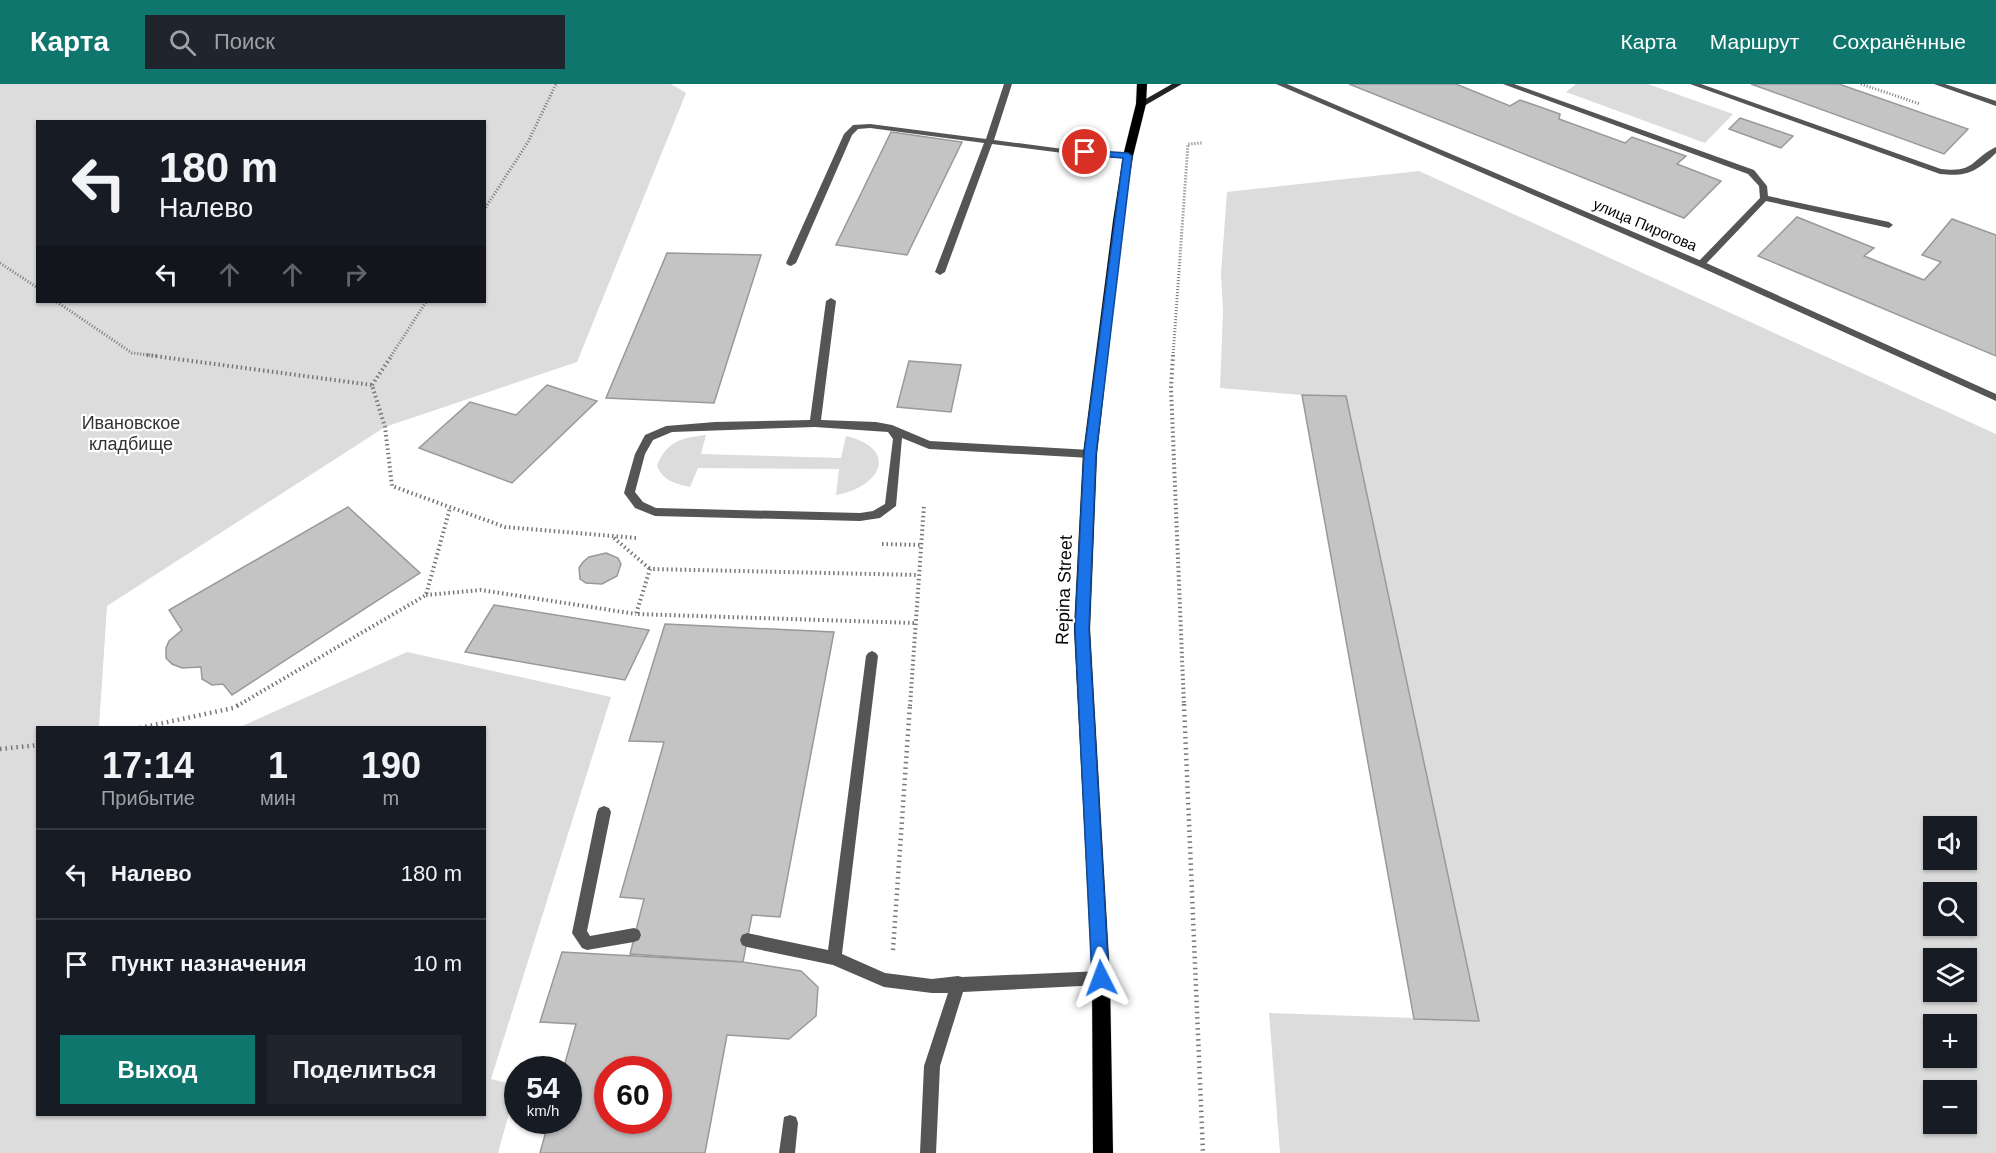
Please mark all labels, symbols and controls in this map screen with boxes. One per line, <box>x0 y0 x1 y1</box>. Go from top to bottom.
search box <box>145 15 565 69</box>
text: Карта <box>30 26 109 57</box>
icon: search <box>166 26 199 59</box>
text: Поиск <box>214 29 275 54</box>
text: Карта <box>1621 30 1677 53</box>
text: Маршрут <box>1710 30 1799 53</box>
text: Сохранённые <box>1832 30 1966 53</box>
pin <box>1059 126 1110 177</box>
icon: arrive <box>1068 135 1101 168</box>
icon: left <box>60 144 138 222</box>
text: 180 m <box>159 144 278 191</box>
text: Налево <box>159 193 253 223</box>
street label: улица Пирогова <box>1591 195 1700 254</box>
icon: left <box>150 258 183 291</box>
icon: ahead <box>213 258 246 291</box>
icon: ahead <box>276 258 309 291</box>
icon: right <box>339 258 372 291</box>
park label: Ивановское кладбище <box>82 413 180 454</box>
street label: Repina Street <box>1052 535 1076 645</box>
text: 17:14 <box>102 745 194 786</box>
text: 1 <box>268 745 288 786</box>
text: 190 <box>361 745 421 786</box>
text: Прибытие <box>101 787 195 809</box>
text: мин <box>260 787 296 809</box>
text: m <box>383 787 399 809</box>
map controls <box>1923 816 1977 1134</box>
button: sound <box>1923 816 1977 870</box>
icon: left <box>60 858 93 891</box>
text: Налево <box>111 861 192 886</box>
text: 180 m <box>401 861 462 886</box>
button: search <box>1923 882 1977 936</box>
position arrow <box>1069 946 1133 1010</box>
icon: arrive <box>60 948 93 981</box>
button: layers <box>1923 948 1977 1002</box>
text: Пункт назначения <box>111 951 307 976</box>
text: 10 m <box>413 951 462 976</box>
button: + <box>1923 1014 1977 1068</box>
button: Выход <box>60 1035 255 1104</box>
button: Поделиться <box>267 1035 462 1104</box>
speed limit sign: 60 <box>594 1056 672 1134</box>
text: 54 <box>526 1071 560 1104</box>
button: − <box>1923 1080 1977 1134</box>
text: km/h <box>527 1102 559 1119</box>

